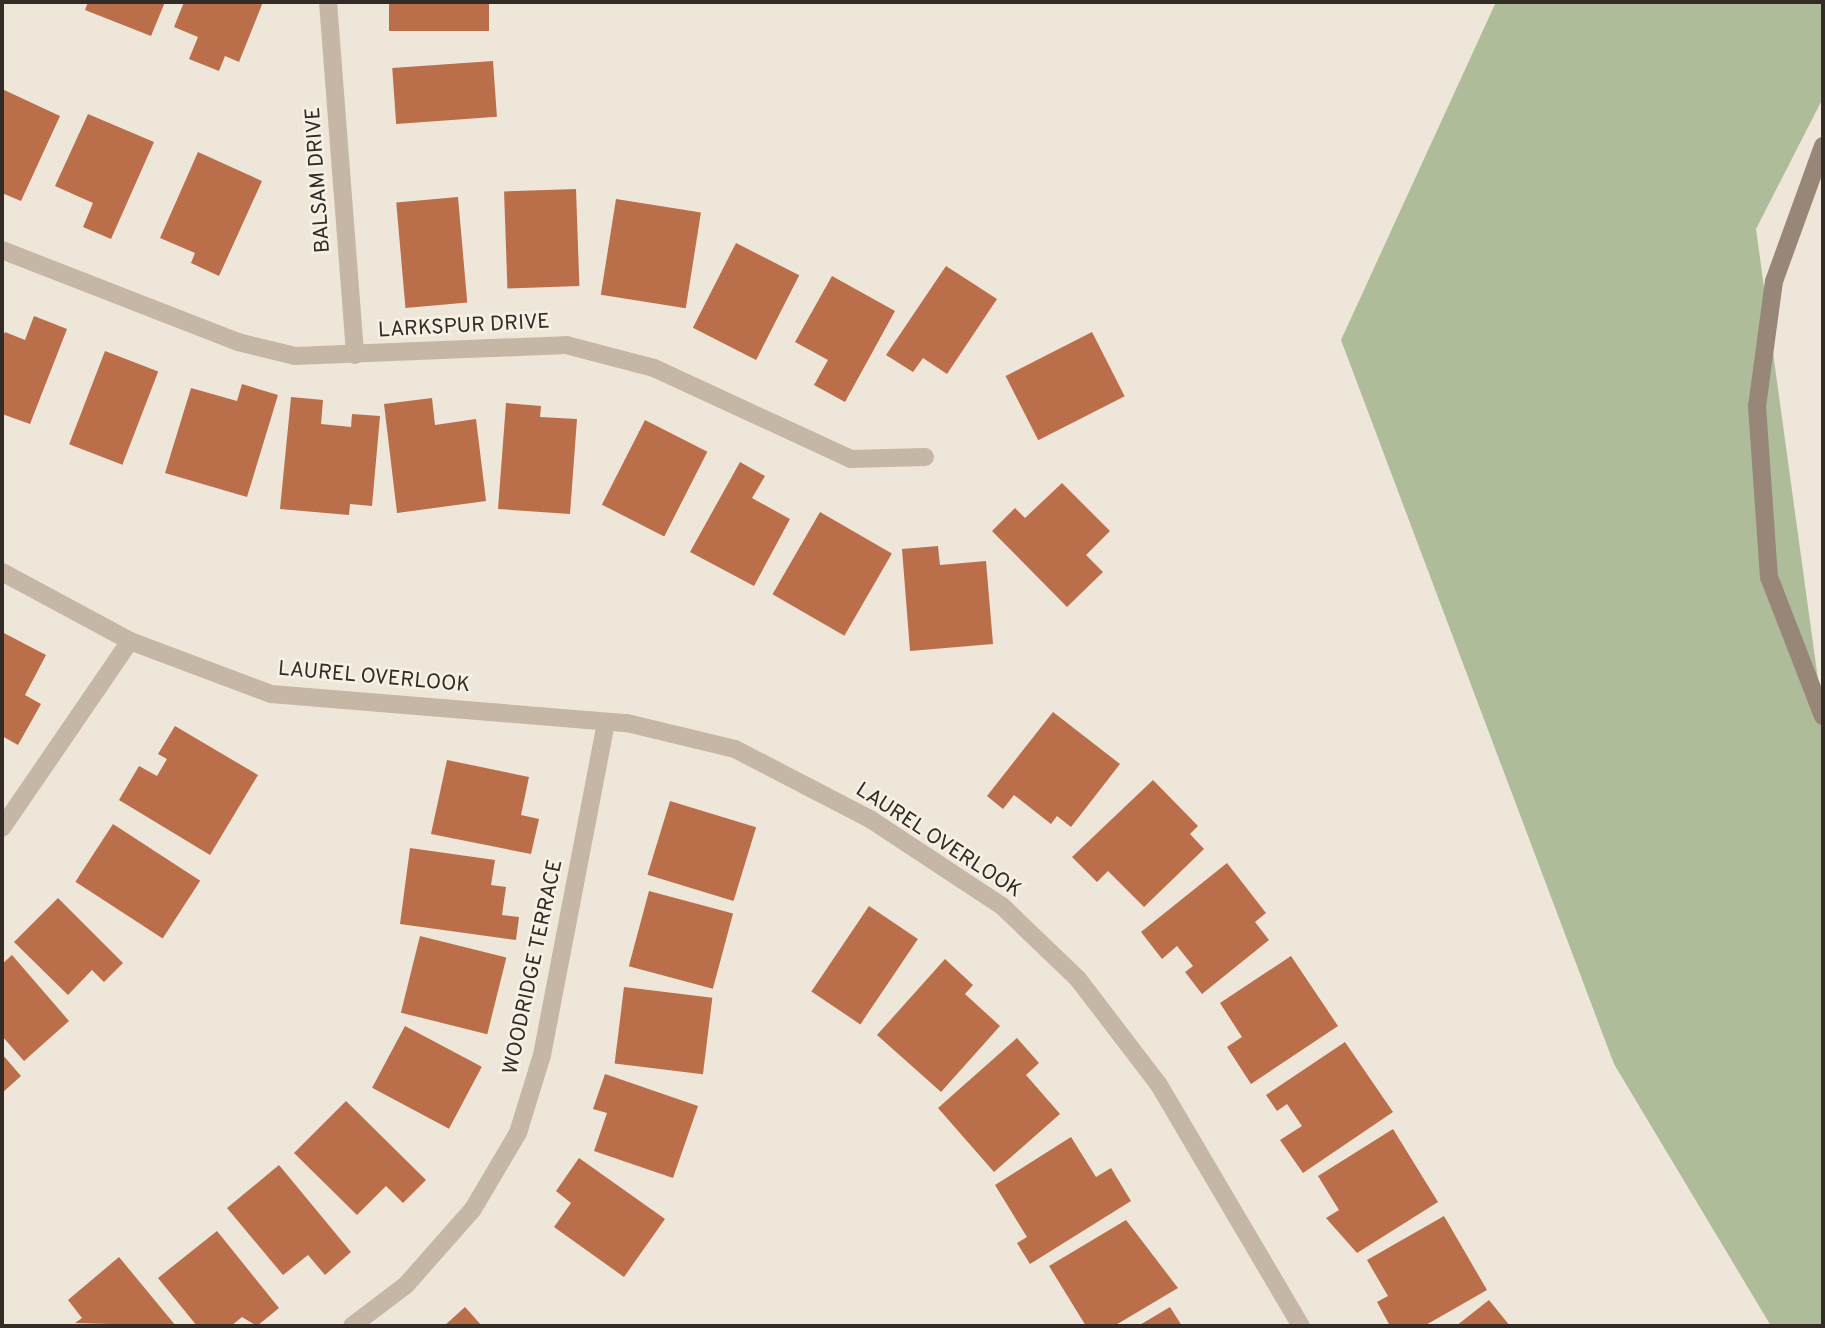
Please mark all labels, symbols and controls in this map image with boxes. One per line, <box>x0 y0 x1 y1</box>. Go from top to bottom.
street label: BALSAM DRIVE <box>301 106 337 254</box>
street label: LARKSPUR DRIVE <box>377 310 551 344</box>
street label: LAUREL OVERLOOK <box>277 657 471 699</box>
street label: LAUREL OVERLOOK <box>850 778 1026 904</box>
street label: WOODRIDGE TERRACE <box>499 857 569 1077</box>

